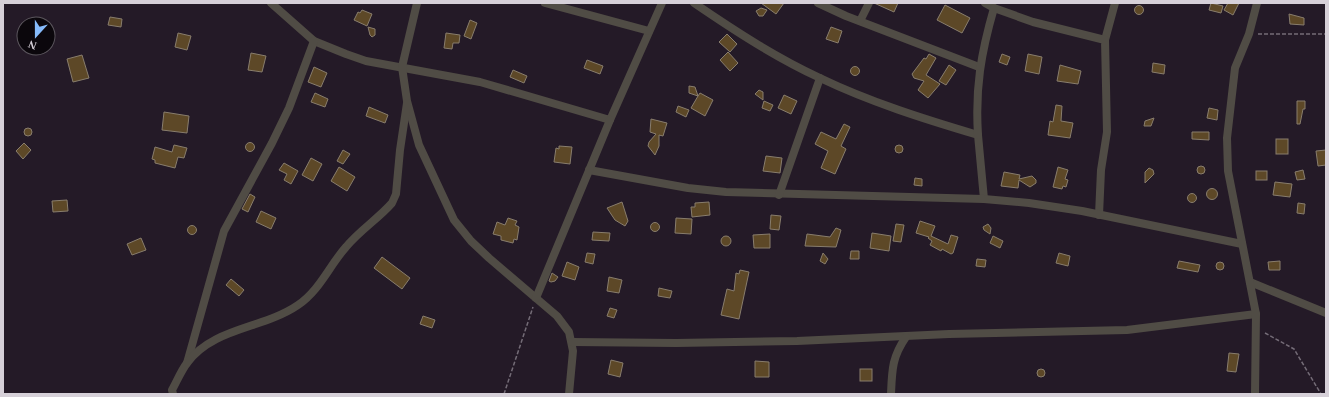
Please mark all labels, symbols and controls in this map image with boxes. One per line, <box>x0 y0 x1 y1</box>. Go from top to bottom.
north arrow <box>16 16 56 56</box>
text: N <box>27 38 38 52</box>

